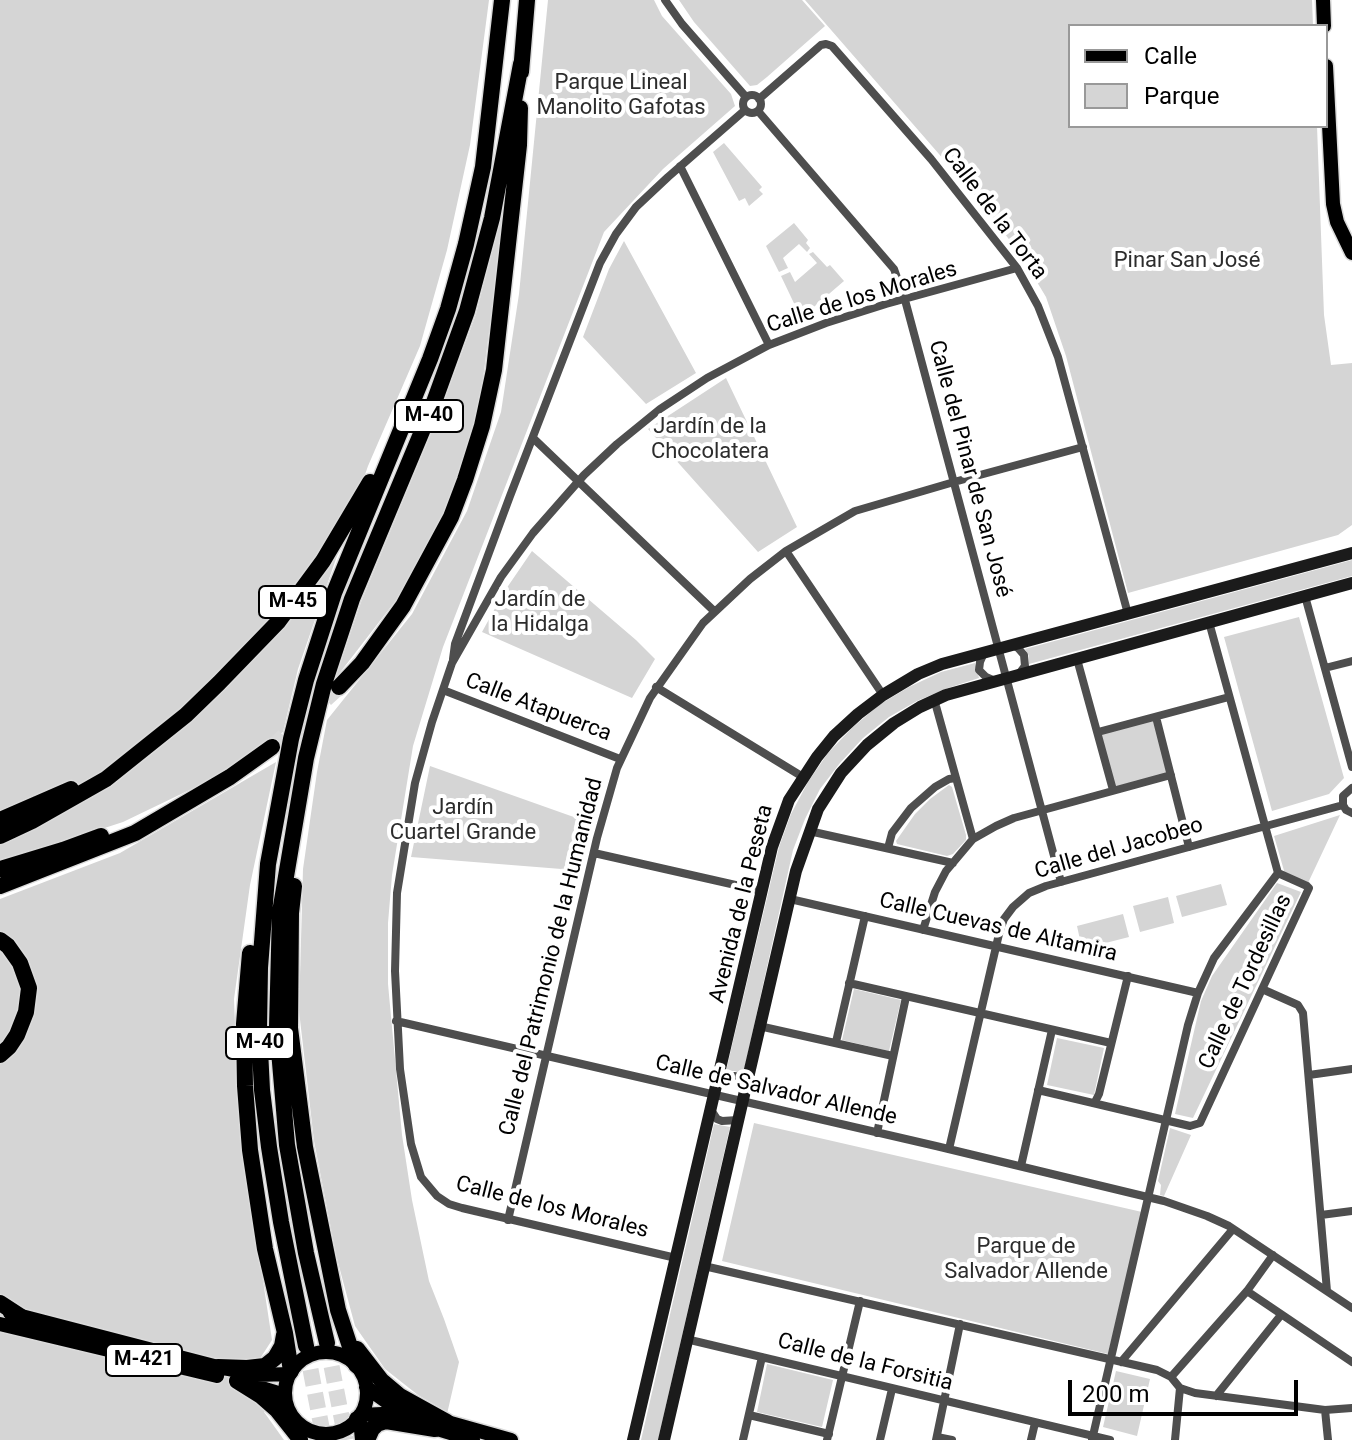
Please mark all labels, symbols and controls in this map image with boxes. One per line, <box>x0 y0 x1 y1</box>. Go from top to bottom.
legend <box>1068 24 1328 128</box>
text: Calle <box>1144 42 1197 70</box>
park label: Parque Lineal Manolito Gafotas <box>536 70 706 122</box>
text: Parque <box>1144 82 1220 110</box>
street label: Calle de la Torta <box>936 143 1052 285</box>
park label: Pinar San José <box>1114 248 1260 274</box>
street label: Calle de los Morales <box>764 257 960 339</box>
street label: Calle del Pinar de San José <box>922 338 1016 600</box>
road number: M-40 <box>395 400 463 432</box>
park label: Jardín de la Chocolatera <box>651 414 769 466</box>
road number: M-45 <box>259 586 327 618</box>
park label: Jardín de la Hidalga <box>491 587 589 638</box>
street label: Calle Atapuerca <box>461 668 615 748</box>
street label: Calle del Patrimonio de la Humanidad <box>495 775 609 1139</box>
park label: Jardín Cuartel Grande <box>390 795 536 846</box>
street label: Avenida de la Peseta <box>705 802 779 1006</box>
street label: Calle del Jacobeo <box>1032 812 1206 886</box>
street label: Calle Cuevas de Altamira <box>876 888 1120 968</box>
street label: Calle de Tordesillas <box>1194 890 1298 1074</box>
road number: M-40 <box>226 1027 294 1059</box>
street label: Calle de Salvador Allende <box>653 1050 899 1132</box>
street label: Calle de los Morales <box>453 1171 651 1245</box>
park label: Parque de Salvador Allende <box>944 1234 1108 1286</box>
street label: Calle de la Forsitia <box>775 1328 955 1398</box>
road number: M-421 <box>106 1344 182 1376</box>
scale bar <box>1072 1364 1302 1414</box>
text: 200 m <box>1082 1380 1149 1408</box>

